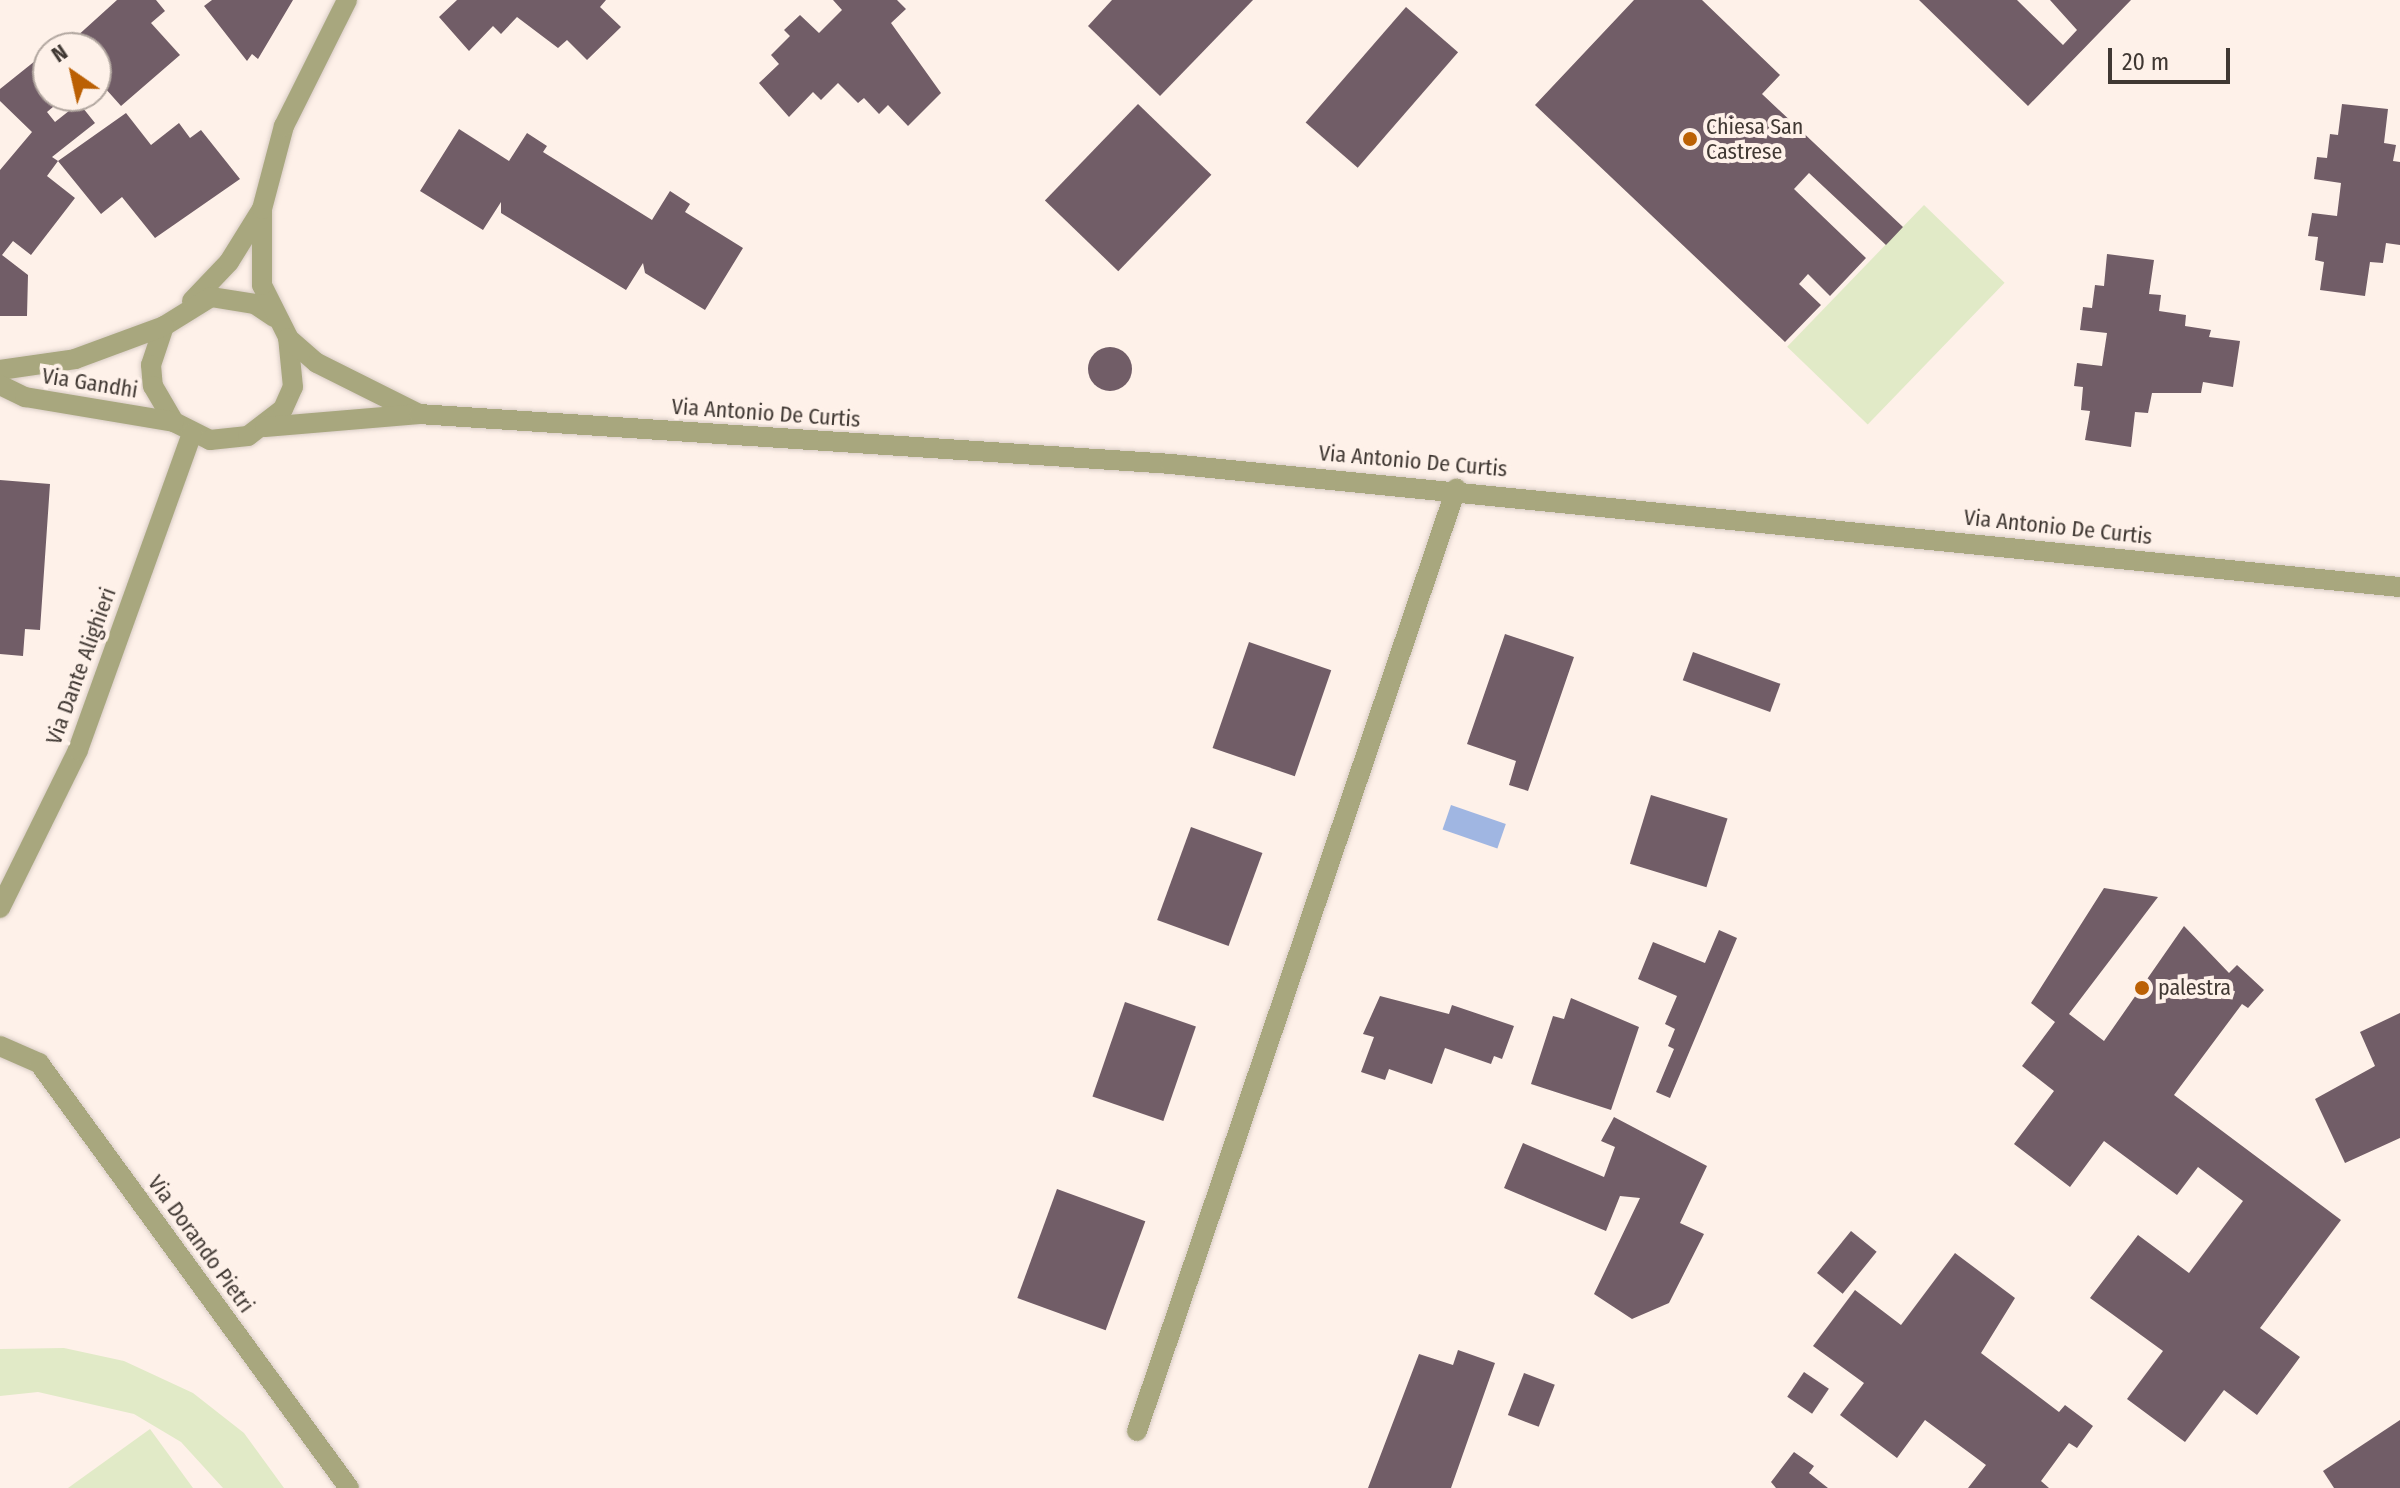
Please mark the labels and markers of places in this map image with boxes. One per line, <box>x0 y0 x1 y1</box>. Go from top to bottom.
place label: Chiesa San Castrese <box>1706 113 1803 164</box>
marker: Chiesa San Castrese <box>1681 130 1699 148</box>
place label: palestra <box>2158 975 2231 1001</box>
marker: palestra <box>2133 979 2151 997</box>

